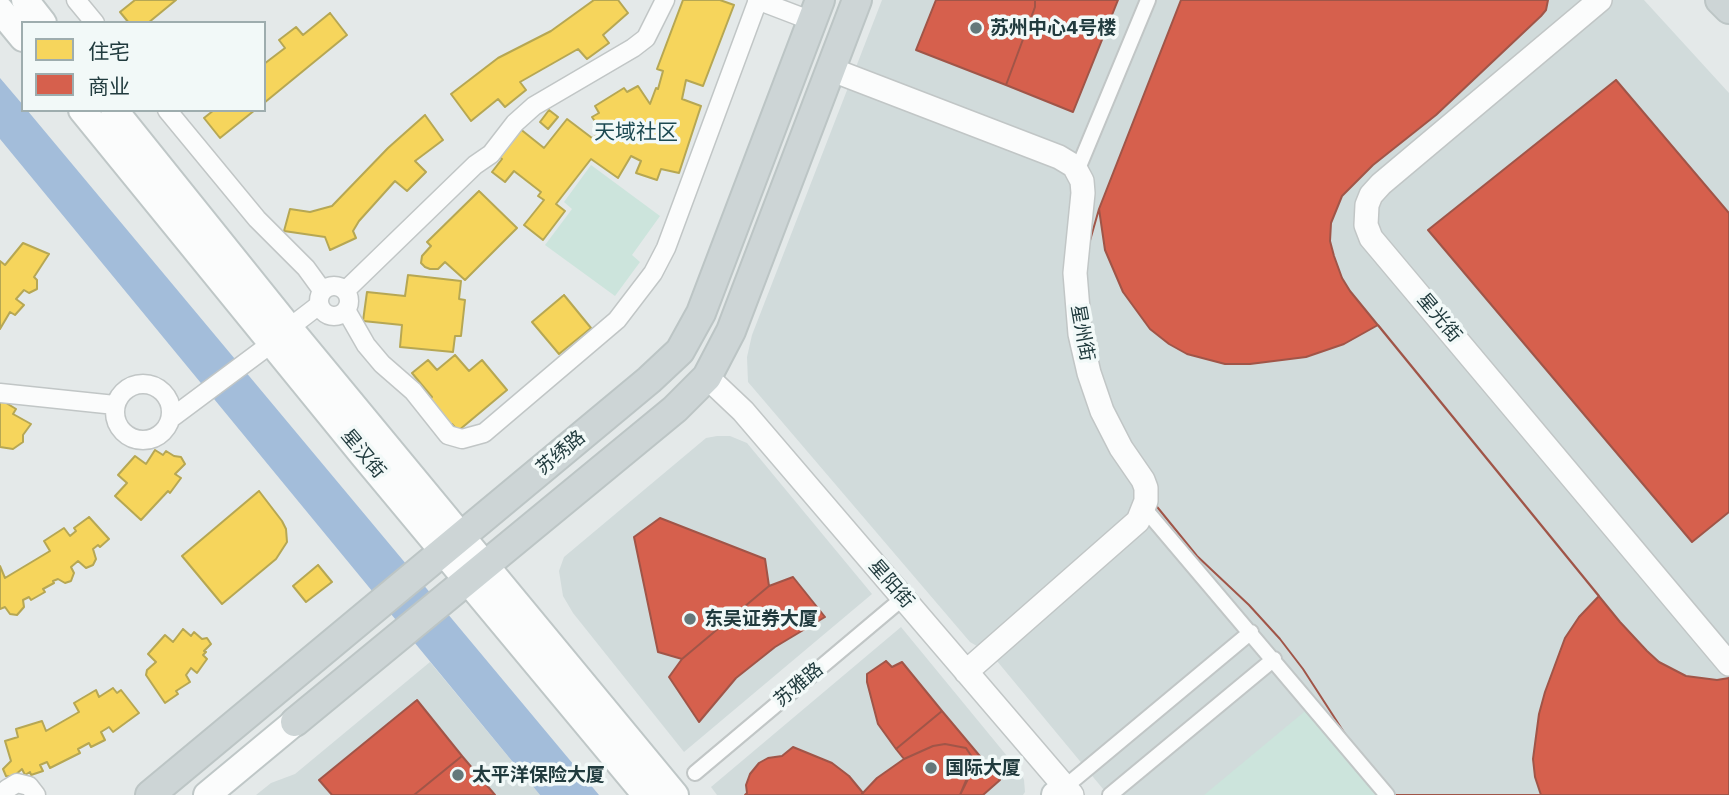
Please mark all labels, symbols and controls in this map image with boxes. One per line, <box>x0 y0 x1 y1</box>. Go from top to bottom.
place label: 苏州中心4号楼 <box>990 17 1116 39</box>
marker: 苏州中心4号楼 <box>968 20 984 36</box>
legend <box>21 21 266 112</box>
text: 住宅 <box>88 39 130 64</box>
text: 商业 <box>88 74 130 99</box>
district label: 天域社区 <box>594 120 678 146</box>
street label: 星光街 <box>1412 289 1466 347</box>
street label: 星州街 <box>1066 303 1098 363</box>
street label: 星汉街 <box>336 425 390 483</box>
street label: 苏绣路 <box>532 426 590 480</box>
street label: 星阳街 <box>864 555 918 613</box>
place label: 东吴证券大厦 <box>704 608 818 630</box>
marker: 东吴证券大厦 <box>682 611 698 627</box>
street label: 苏雅路 <box>770 658 828 712</box>
place label: 国际大厦 <box>945 757 1021 779</box>
marker: 国际大厦 <box>923 760 939 776</box>
place label: 太平洋保险大厦 <box>472 764 605 786</box>
marker: 太平洋保险大厦 <box>450 767 466 783</box>

